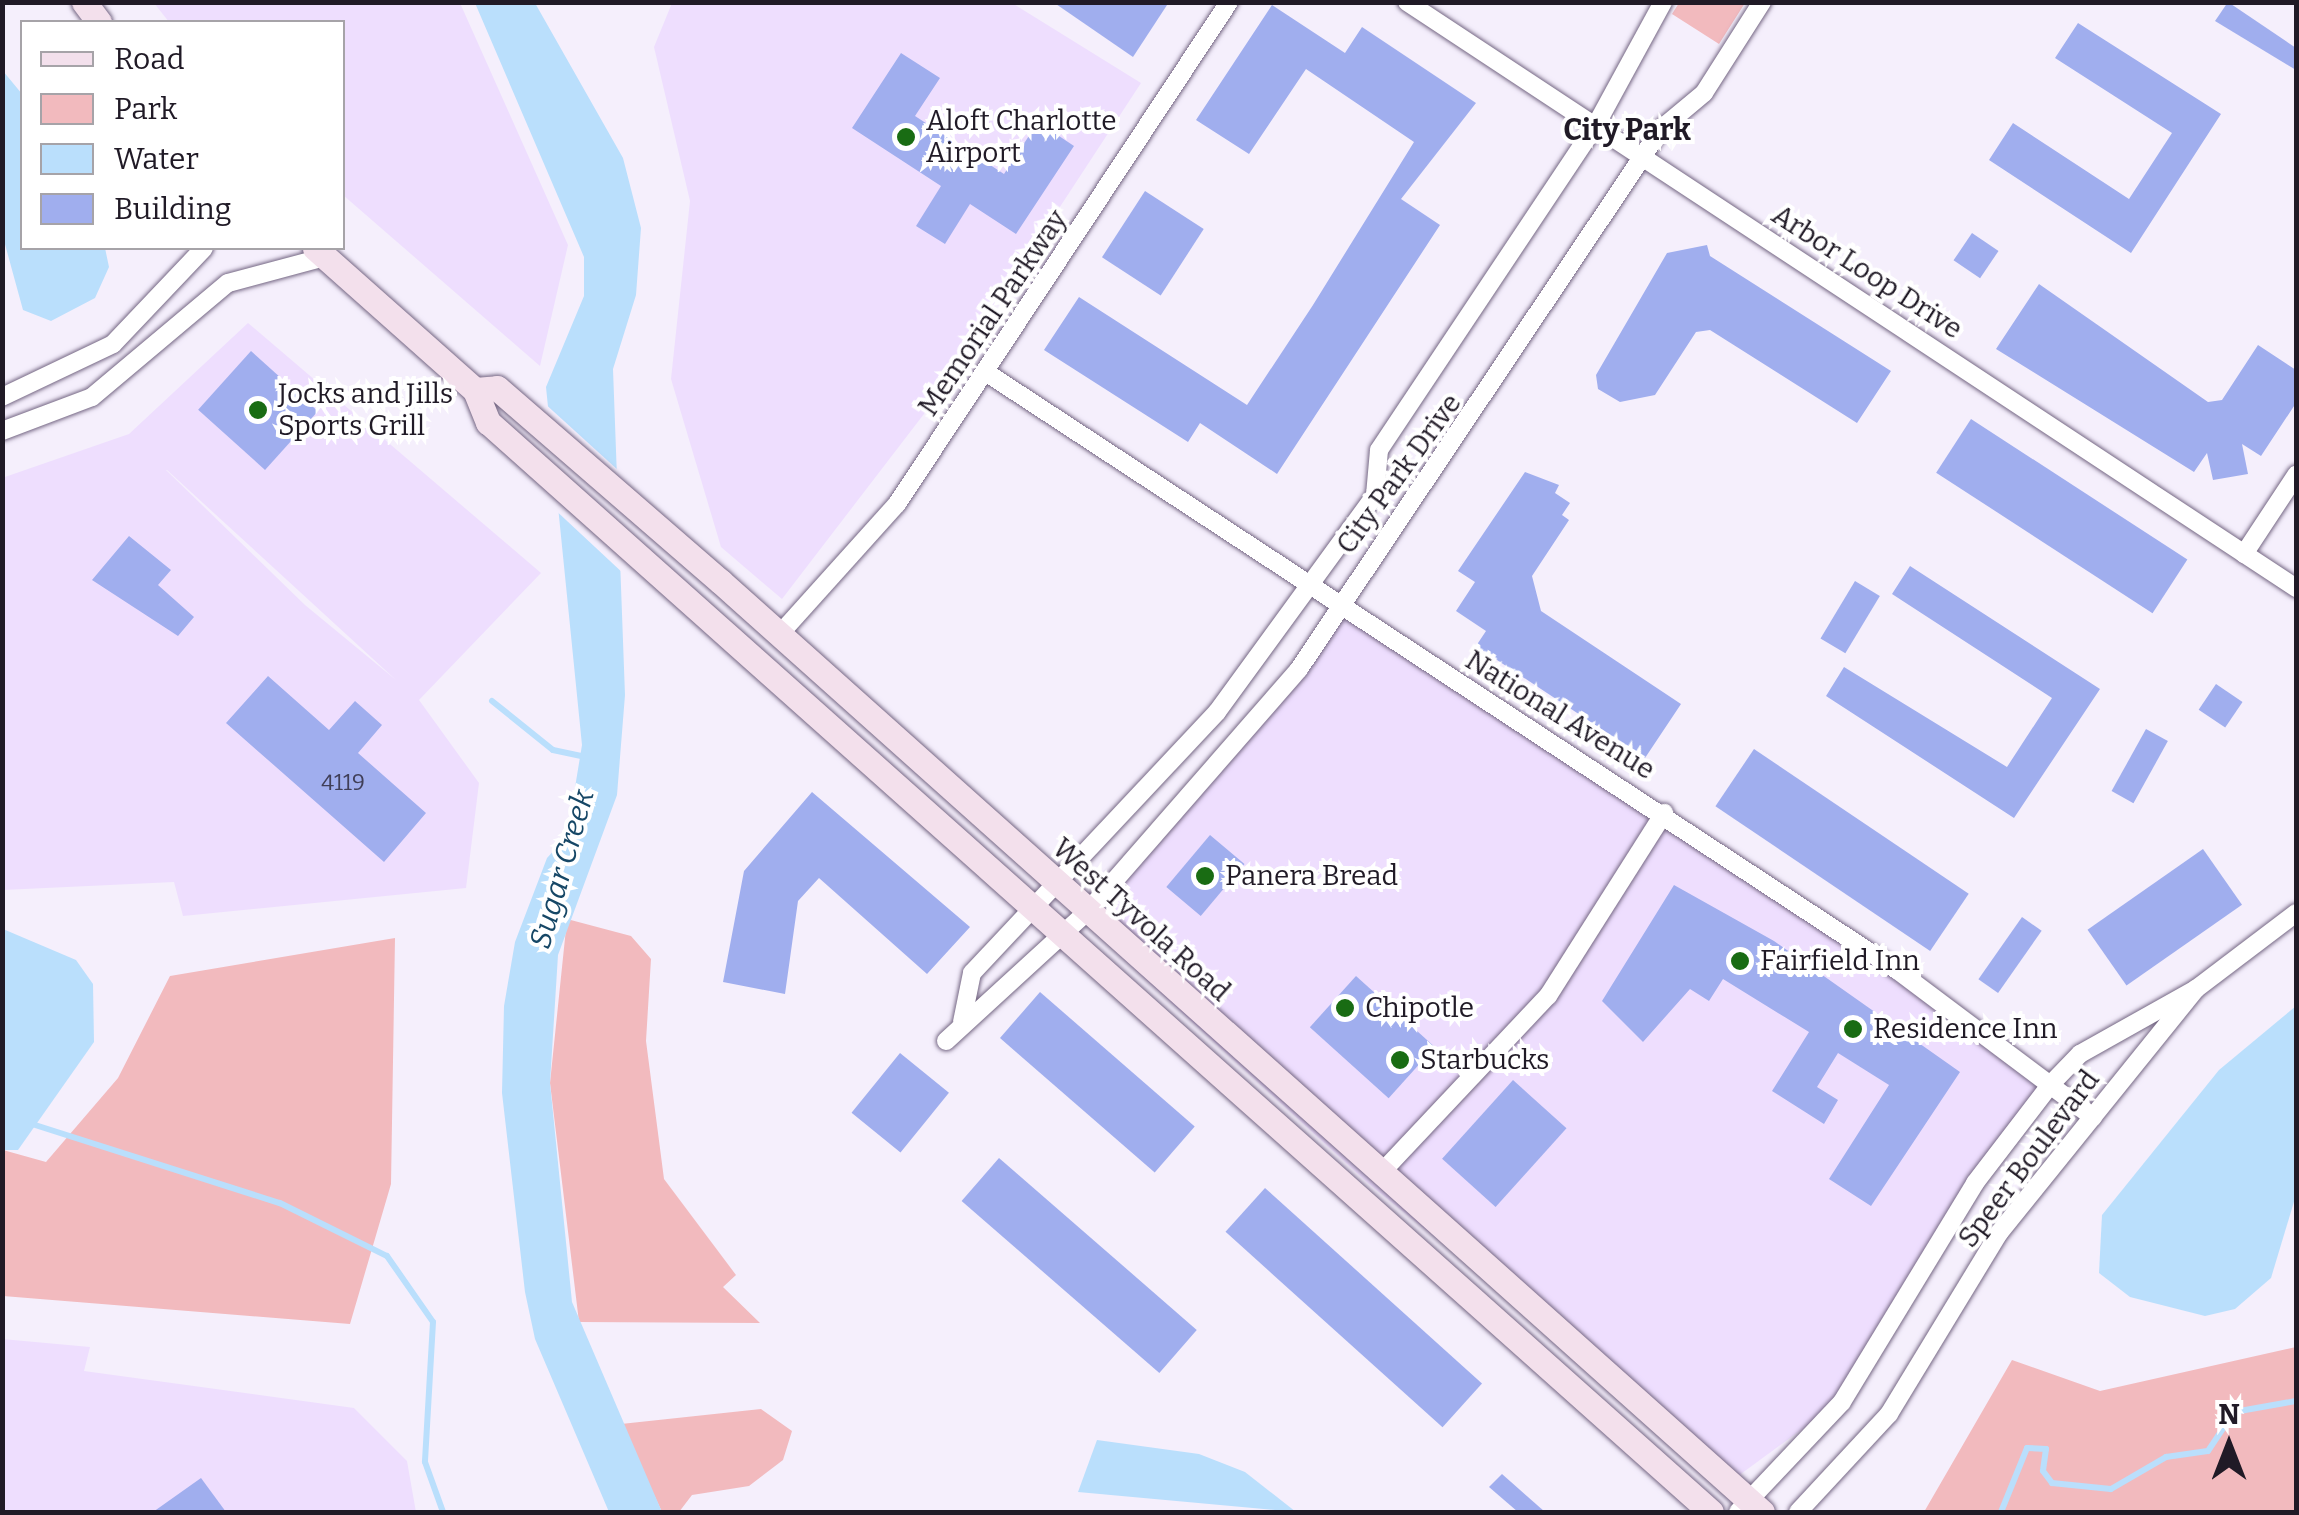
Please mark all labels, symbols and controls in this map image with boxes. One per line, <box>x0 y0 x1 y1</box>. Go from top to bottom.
legend <box>20 20 345 250</box>
text: Road <box>114 41 185 77</box>
text: Park <box>114 91 177 127</box>
place label: Aloft Charlotte Airport <box>926 104 1117 170</box>
district label: City Park <box>1563 112 1691 148</box>
marker: Aloft Charlotte Airport <box>895 126 917 148</box>
text: Water <box>114 141 199 177</box>
text: Building <box>114 191 232 227</box>
street label: Arbor Loop Drive <box>1766 198 1968 346</box>
street label: Memorial Parkway <box>912 204 1074 422</box>
place label: Jocks and Jills Sports Grill <box>278 377 453 443</box>
street label: City Park Drive <box>1330 387 1468 561</box>
marker: Jocks and Jills Sports Grill <box>247 399 269 421</box>
street label: National Avenue <box>1459 643 1661 787</box>
house number: 4119 <box>321 770 365 796</box>
water label: Sugar Creek <box>522 785 602 953</box>
street label: West Tyvola Road <box>1045 831 1237 1009</box>
place label: Panera Bread <box>1225 859 1398 893</box>
marker: Panera Bread <box>1194 865 1216 887</box>
place label: Fairfield Inn <box>1760 944 1920 978</box>
marker: Fairfield Inn <box>1729 950 1751 972</box>
place label: Chipotle <box>1365 991 1474 1025</box>
marker: Chipotle <box>1334 997 1356 1019</box>
place label: Residence Inn <box>1873 1012 2058 1046</box>
marker: Residence Inn <box>1842 1018 1864 1040</box>
place label: Starbucks <box>1420 1043 1549 1077</box>
marker: Starbucks <box>1389 1049 1411 1071</box>
street label: Speer Boulevard <box>1951 1064 2107 1254</box>
north arrow <box>2179 1395 2279 1495</box>
text: N <box>2218 1398 2240 1431</box>

